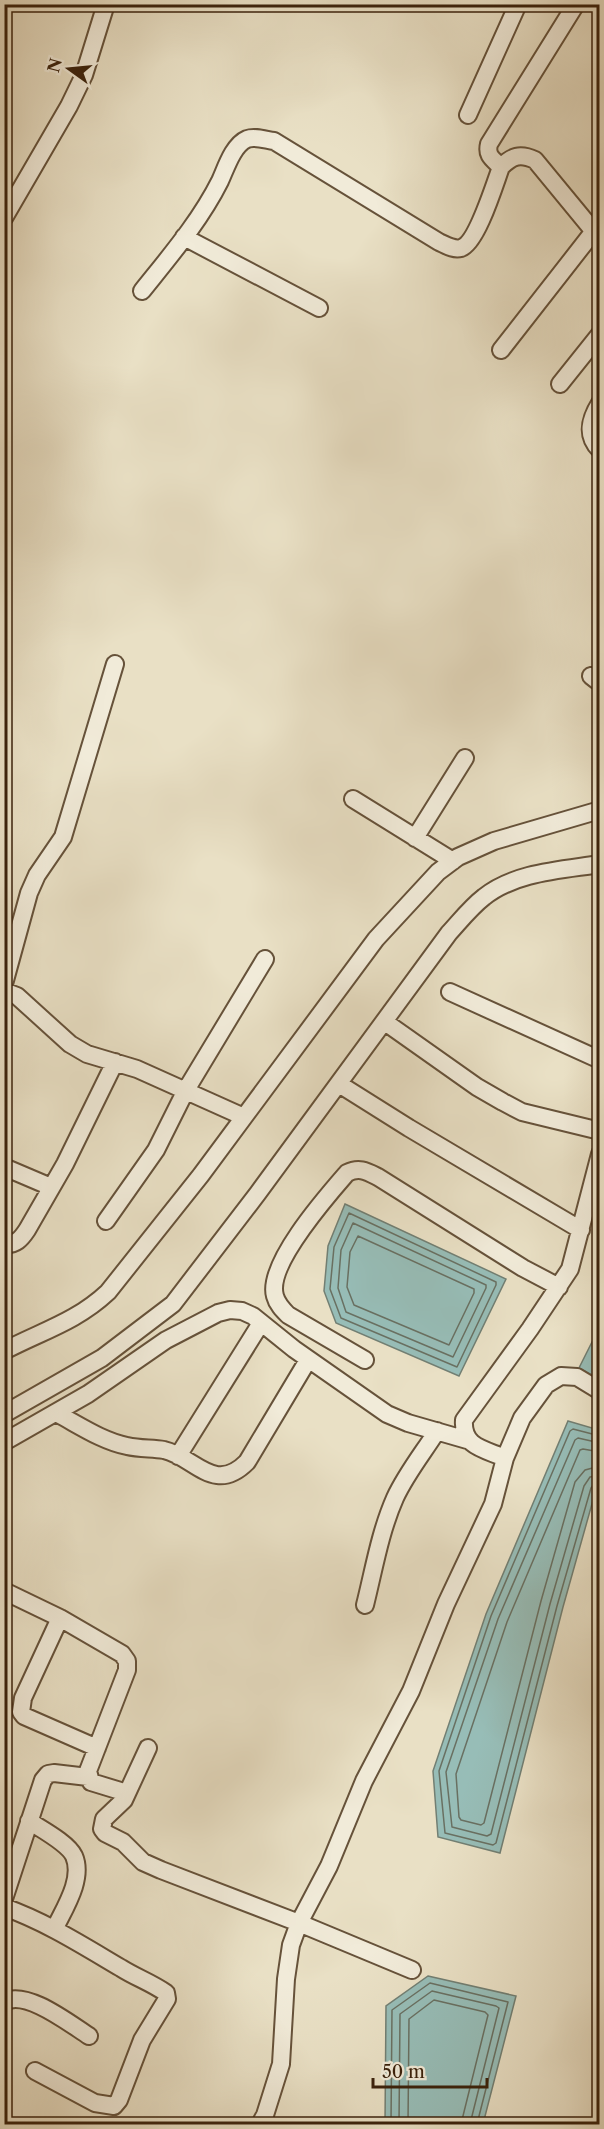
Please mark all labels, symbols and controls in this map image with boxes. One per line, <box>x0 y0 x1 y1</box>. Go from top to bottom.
north arrow <box>39 39 99 99</box>
text: N <box>43 56 66 74</box>
scale bar <box>373 2051 487 2089</box>
text: 50 m <box>382 2061 425 2083</box>

